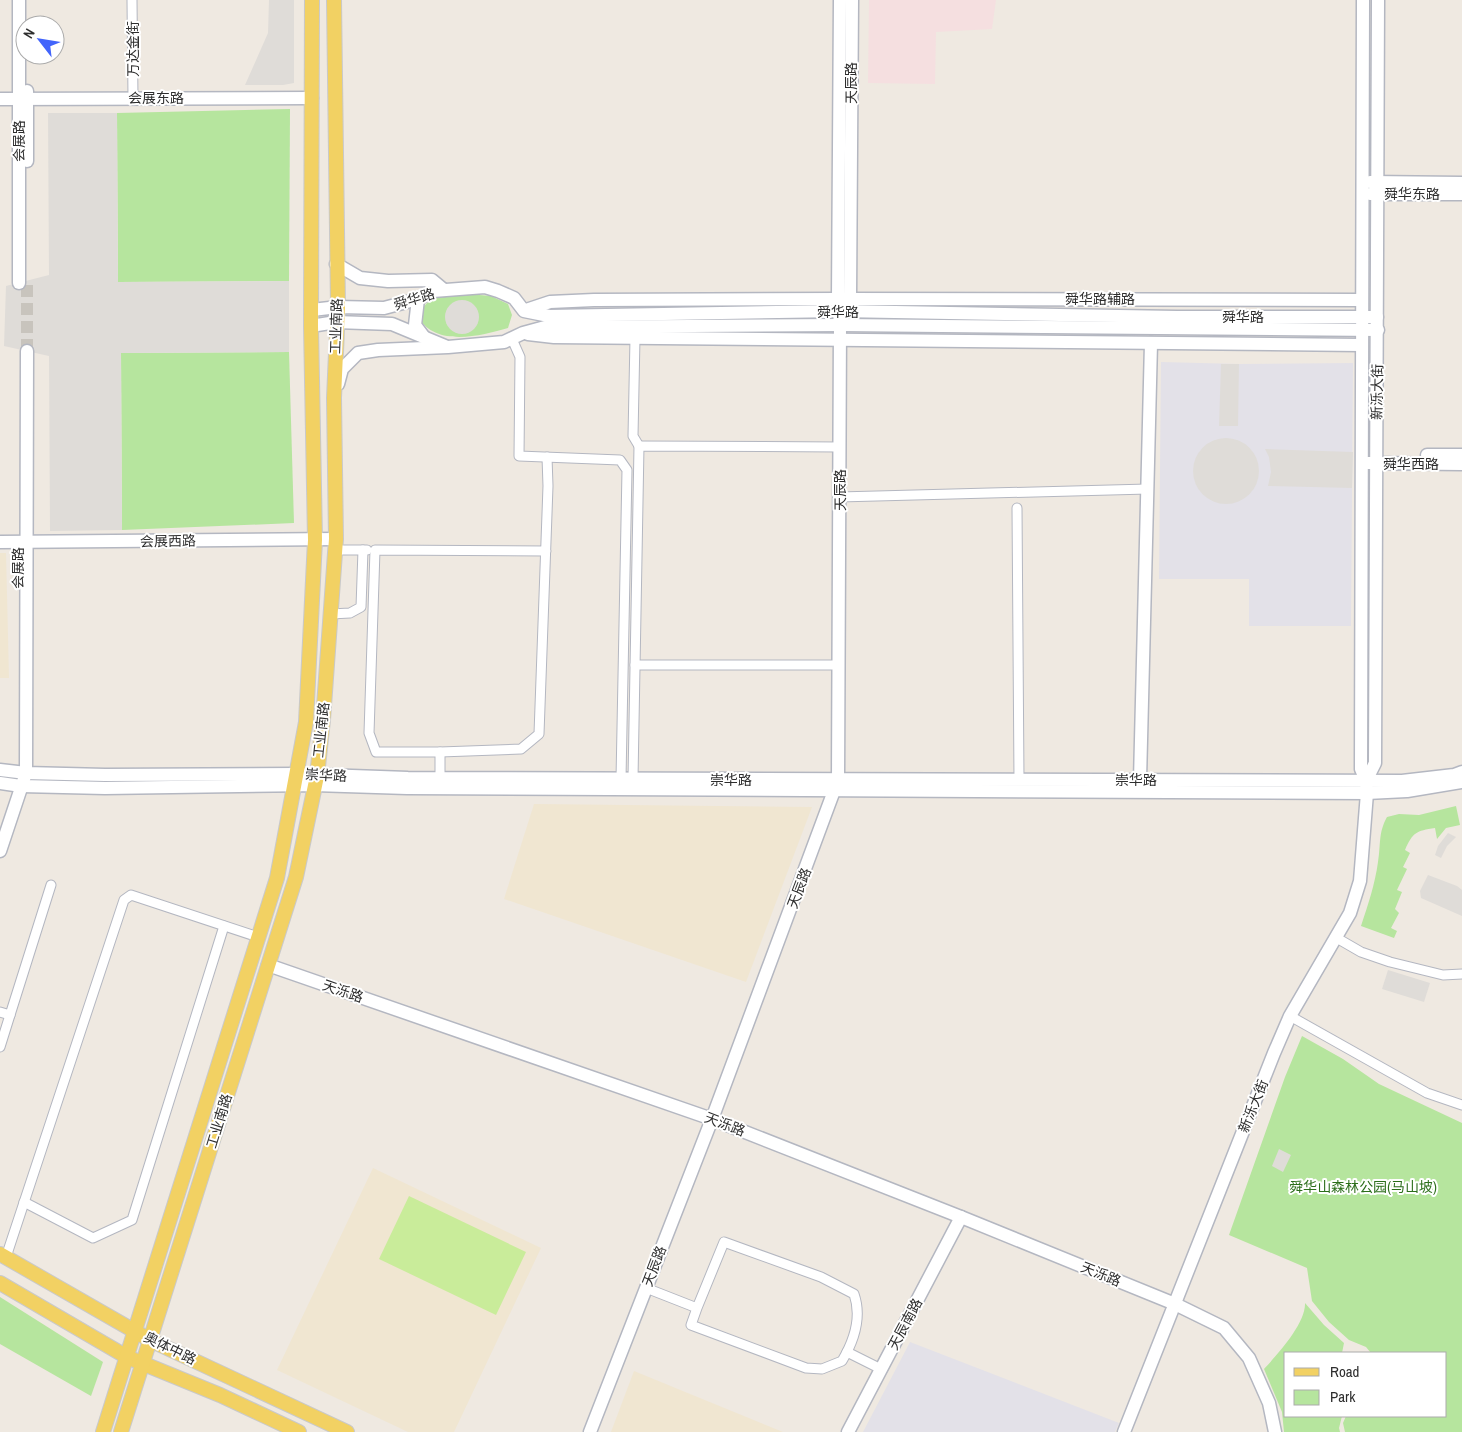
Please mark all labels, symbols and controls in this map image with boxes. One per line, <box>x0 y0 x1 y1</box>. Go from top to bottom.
north arrow <box>15 15 65 65</box>
street label: 万达金街 <box>124 21 142 77</box>
text: N <box>19 25 39 41</box>
street label: 天辰路 <box>842 62 860 104</box>
street label: 会展东路 <box>128 89 184 107</box>
street label: 会展路 <box>10 120 28 162</box>
street label: 舜华东路 <box>1384 185 1440 203</box>
street label: 舜华路 <box>391 284 437 314</box>
street label: 舜华路辅路 <box>1065 290 1135 308</box>
street label: 工业南路 <box>326 298 346 354</box>
street label: 舜华路 <box>817 303 859 321</box>
street label: 舜华路 <box>1222 308 1264 326</box>
street label: 新泺大街 <box>1368 364 1386 420</box>
street label: 舜华西路 <box>1383 455 1439 473</box>
street label: 天辰路 <box>831 469 849 511</box>
street label: 会展西路 <box>140 532 196 550</box>
street label: 会展路 <box>9 547 27 589</box>
street label: 工业南路 <box>309 701 333 759</box>
street label: 崇华路 <box>305 765 347 785</box>
street label: 崇华路 <box>710 771 752 789</box>
street label: 崇华路 <box>1115 771 1157 789</box>
street label: 天辰路 <box>783 865 815 911</box>
street label: 天泺路 <box>320 976 366 1006</box>
street label: 新泺大街 <box>1234 1077 1272 1135</box>
street label: 工业南路 <box>202 1092 236 1150</box>
street label: 天泺路 <box>702 1108 748 1140</box>
park label: 舜华山森林公园(马山坡) <box>1289 1178 1437 1196</box>
street label: 天辰路 <box>638 1243 670 1289</box>
street label: 天泺路 <box>1078 1258 1124 1290</box>
street label: 天辰南路 <box>884 1295 926 1353</box>
street label: 奥体中路 <box>141 1328 199 1368</box>
legend <box>1284 1352 1447 1417</box>
text: Road <box>1330 1361 1359 1382</box>
text: Park <box>1330 1386 1356 1407</box>

